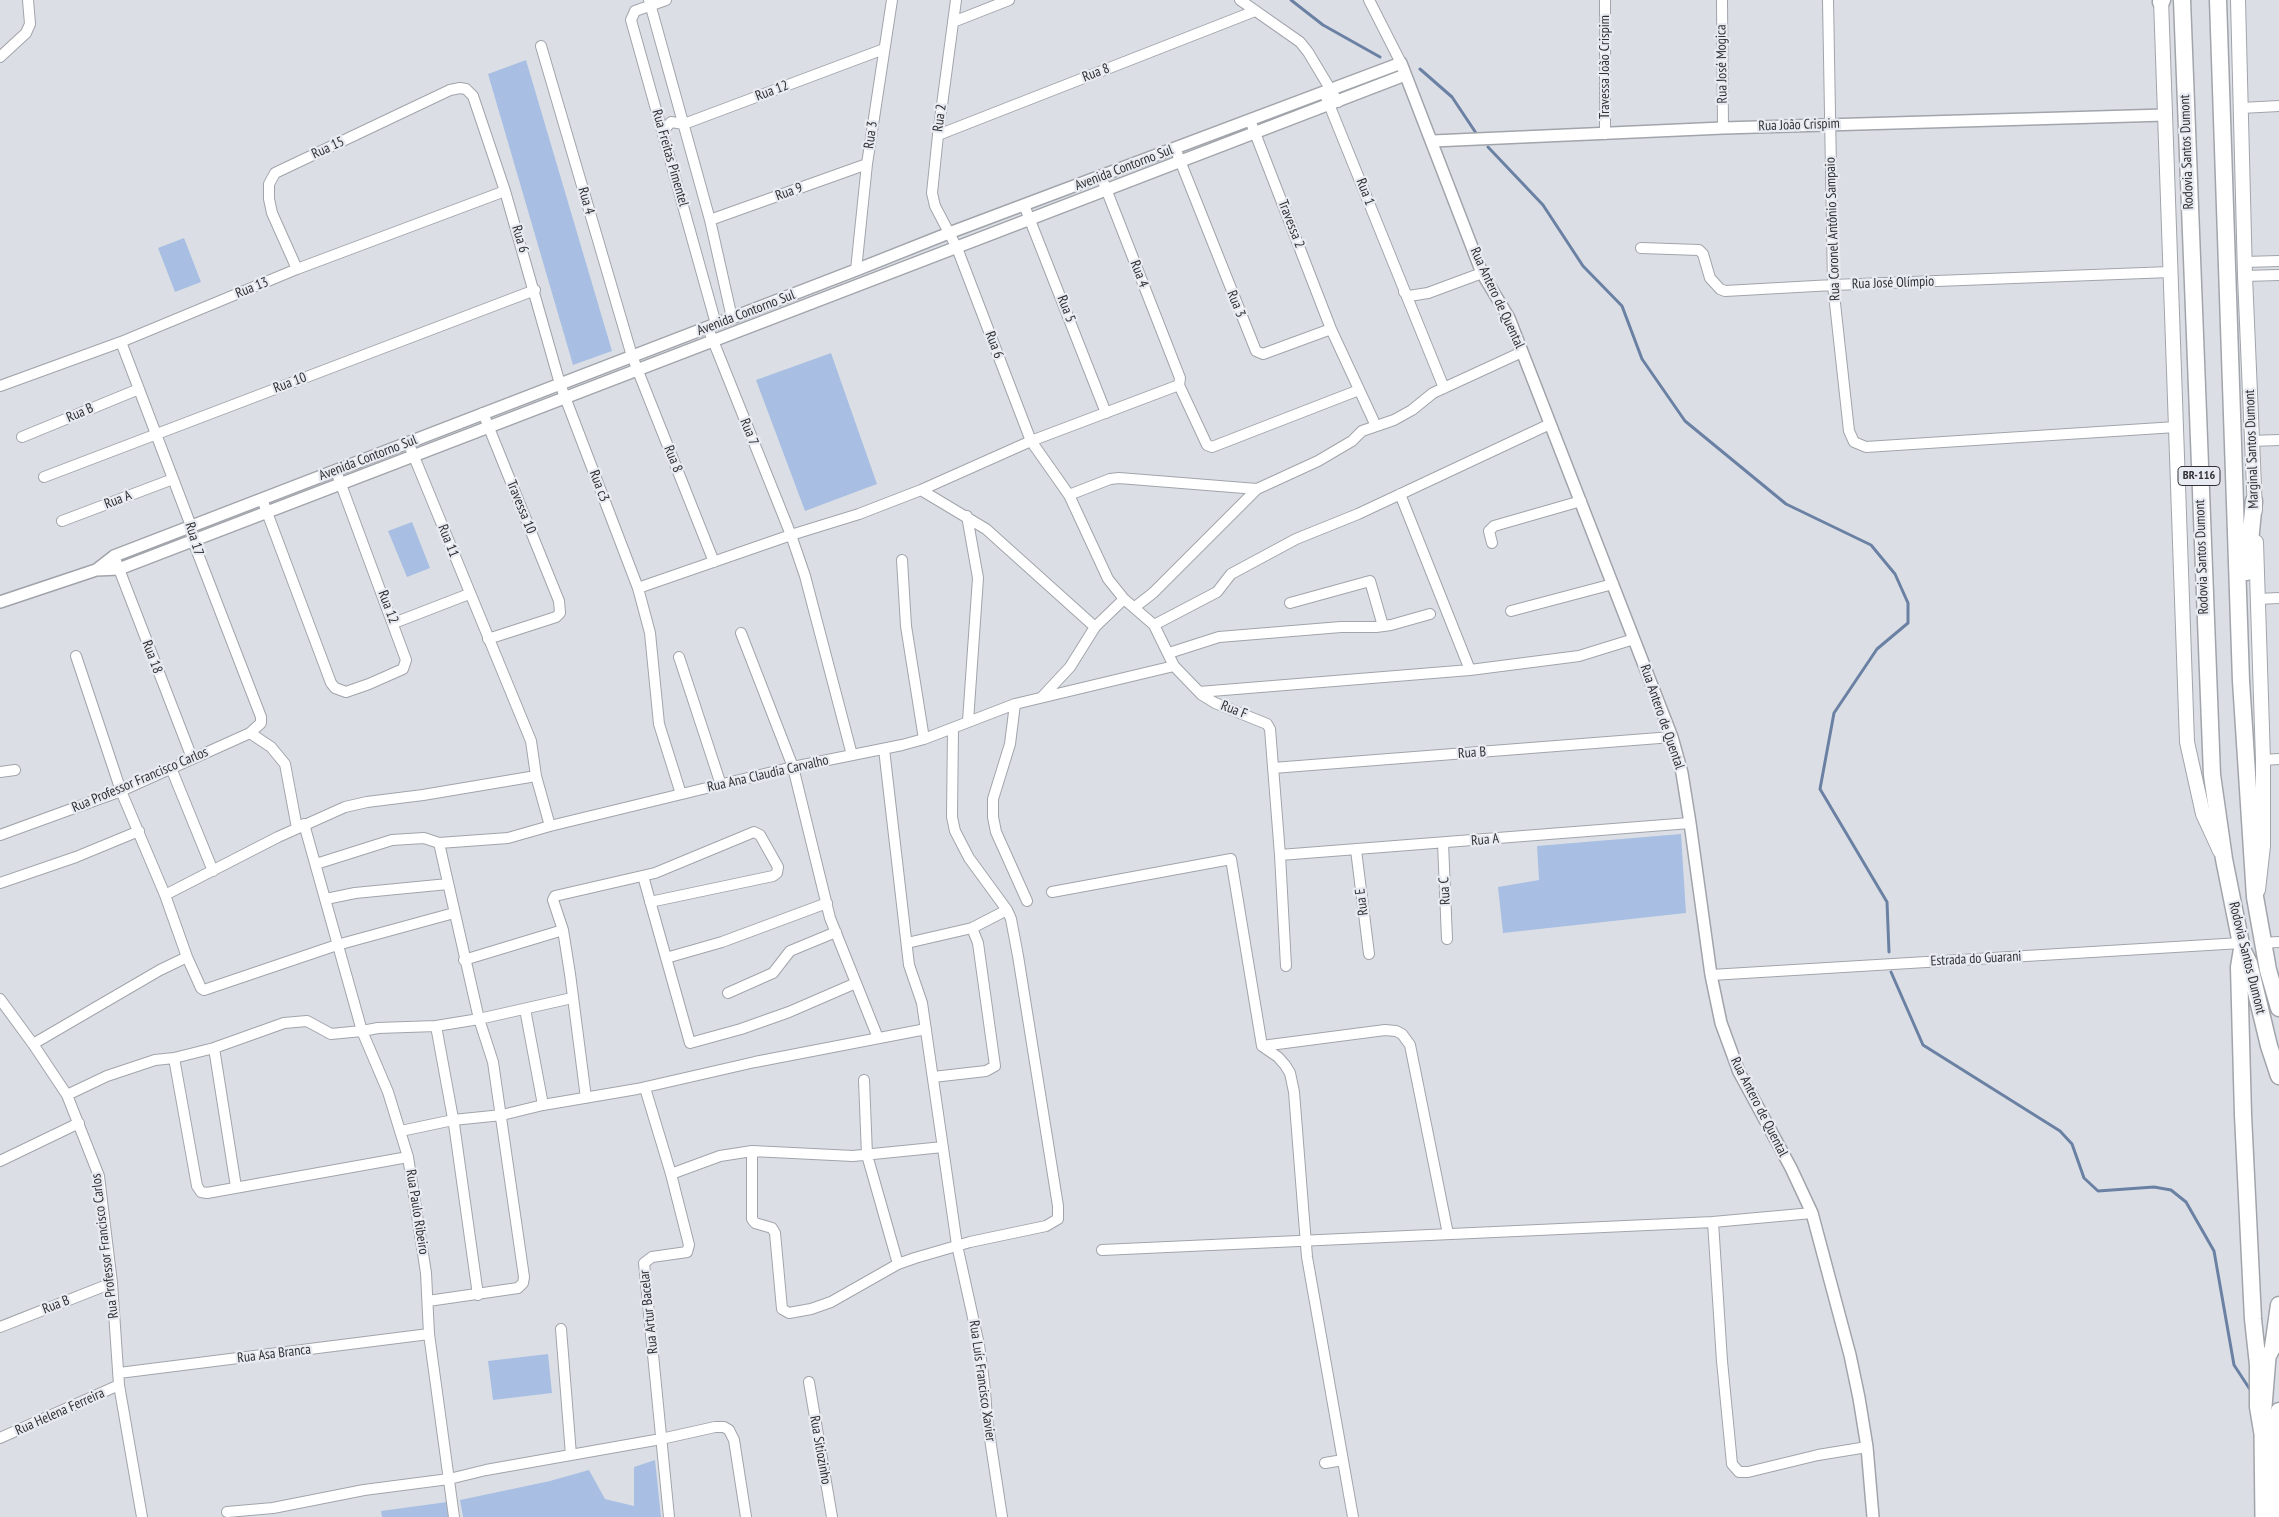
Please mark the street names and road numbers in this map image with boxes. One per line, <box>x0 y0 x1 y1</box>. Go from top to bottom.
street label: Travessa João Crispim <box>1597 15 1613 119</box>
street label: Rua José Mogica <box>1713 24 1731 104</box>
street label: Rua 8 <box>1080 60 1112 86</box>
street label: Rua 12 <box>753 77 791 105</box>
street label: Rodovia Santos Dumont <box>2177 94 2197 210</box>
street label: Rua 2 <box>930 103 950 133</box>
street label: Rua Freitas Pimentel <box>648 108 692 208</box>
street label: Rua João Crispim <box>1758 115 1840 135</box>
street label: Rua 3 <box>861 120 881 150</box>
street label: Rua 15 <box>309 133 347 163</box>
street label: Avenida Contorno Sul <box>1073 142 1175 194</box>
street label: Rua Coronel Antônio Sampaio <box>1822 157 1844 301</box>
street label: Rua 1 <box>1352 176 1378 208</box>
street label: Rua 9 <box>773 179 805 205</box>
street label: Rua 4 <box>574 185 598 217</box>
street label: Travessa 2 <box>1274 198 1308 250</box>
street label: Rua 6 <box>508 223 532 255</box>
street label: Rua Antero de Quental <box>1466 245 1528 351</box>
street label: Rua 4 <box>1126 258 1152 290</box>
street label: Rua José Olímpio <box>1851 273 1935 293</box>
street label: Rua 13 <box>233 274 271 302</box>
street label: Avenida Contorno Sul <box>695 287 797 339</box>
street label: Rua 3 <box>1223 288 1249 320</box>
street label: Rua 5 <box>1053 293 1079 325</box>
street label: Rua 6 <box>981 329 1007 361</box>
street label: Rua 10 <box>271 369 309 397</box>
street label: Marginal Santos Dumont <box>2242 389 2262 509</box>
street label: Rua B <box>64 400 96 426</box>
street label: Rua 7 <box>736 416 762 448</box>
street label: Avenida Contorno Sul <box>317 432 419 484</box>
street label: Rua 8 <box>660 443 686 475</box>
road number: BR-116 <box>2178 466 2220 486</box>
street label: Rua c3 <box>585 468 613 504</box>
street label: Travessa 10 <box>503 478 539 536</box>
street label: Rua A <box>102 487 134 513</box>
street label: Rodovia Santos Dumont <box>2192 499 2212 615</box>
street label: Rua 17 <box>181 520 207 558</box>
street label: Rua 11 <box>434 522 462 560</box>
street label: Rua 12 <box>374 588 402 626</box>
street label: Rua 18 <box>138 638 166 676</box>
street label: Rua Antero de Quental <box>1636 662 1688 772</box>
street label: Rua F <box>1218 697 1250 723</box>
street label: Rua Professor Francisco Carlos <box>69 744 211 816</box>
street label: Rua B <box>1457 744 1487 762</box>
street label: Rua Ana Claudia Carvalho <box>706 752 830 796</box>
street label: Rua A <box>1470 830 1500 850</box>
street label: Rua C <box>1436 877 1454 905</box>
street label: Rua E <box>1352 887 1372 917</box>
street label: Rodovia Santos Dumont <box>2225 900 2269 1016</box>
street label: Estrada do Guarani <box>1930 948 2022 970</box>
street label: Rua Antero de Quental <box>1727 1054 1791 1160</box>
street label: Rua Paulo Ribeiro <box>402 1168 432 1256</box>
street label: Rua Professor Francisco Carlos <box>88 1172 122 1320</box>
street label: Rua Artur Bacelar <box>636 1269 662 1355</box>
street label: Rua B <box>40 1292 72 1318</box>
street label: Rua Luís Francisco Xavier <box>965 1319 999 1443</box>
street label: Rua Asa Branca <box>236 1341 312 1367</box>
street label: Rua Helena Ferreira <box>13 1385 107 1439</box>
street label: Rua Sitiozinho <box>806 1414 834 1486</box>

